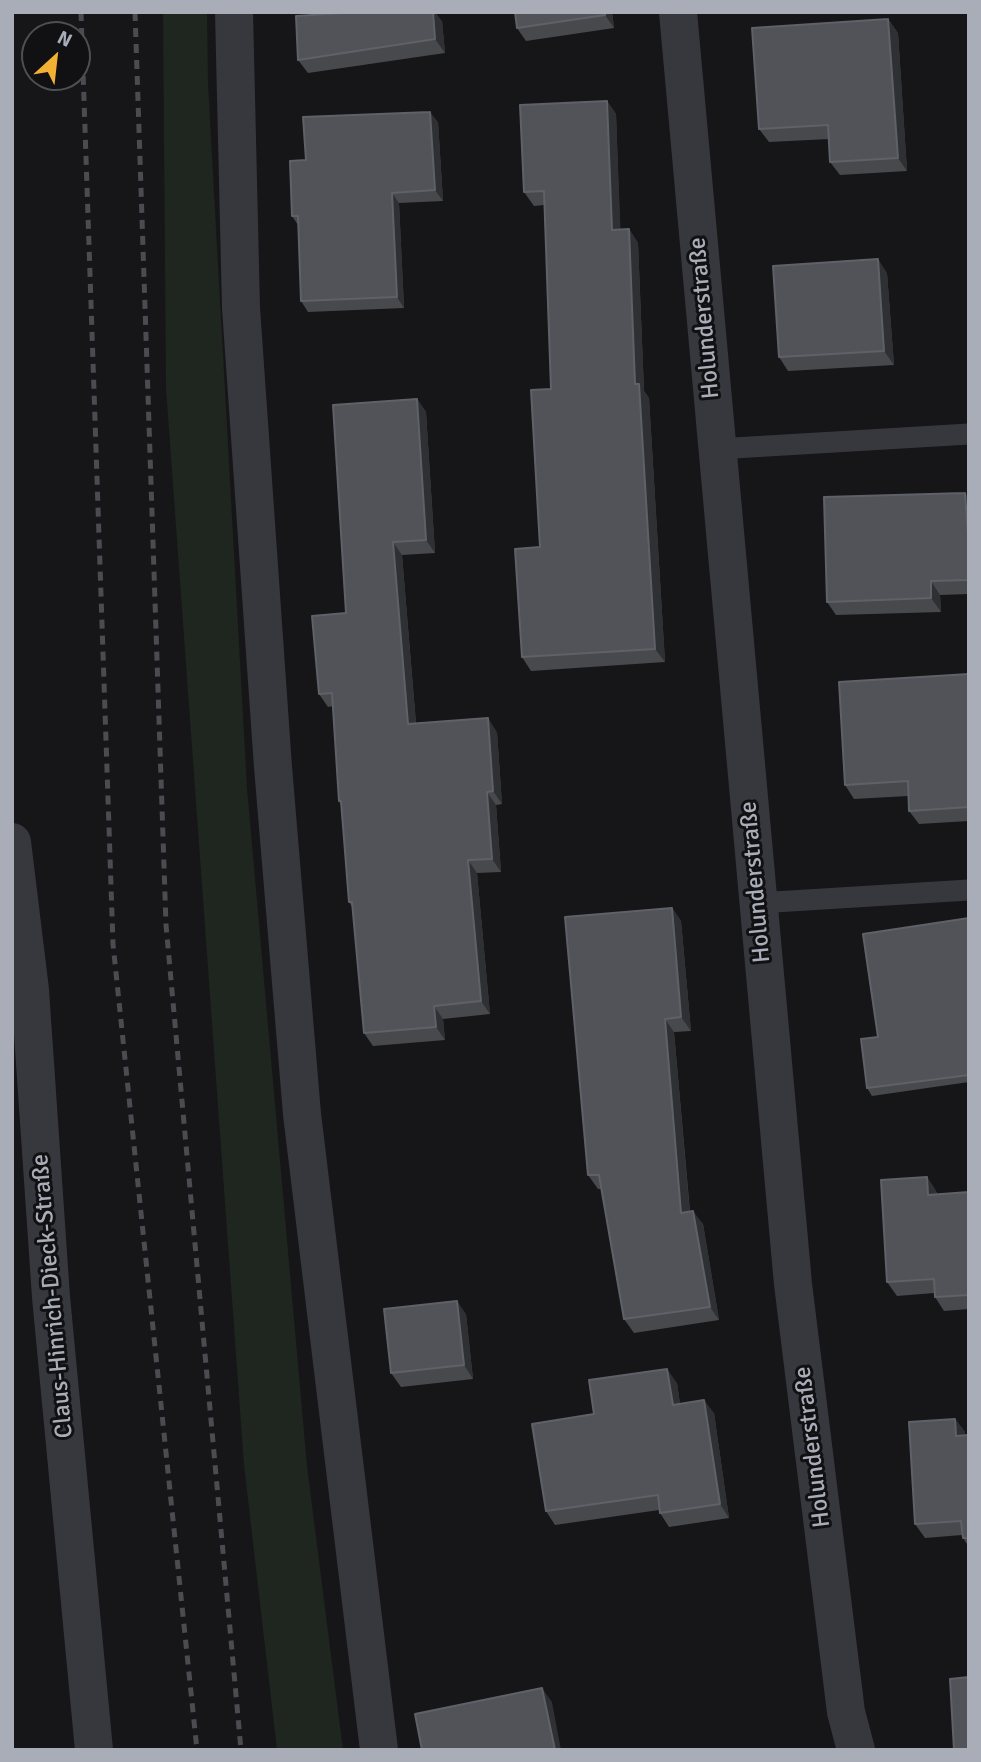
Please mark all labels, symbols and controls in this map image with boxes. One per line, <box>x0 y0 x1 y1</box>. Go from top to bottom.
north arrow <box>21 21 91 91</box>
text: N <box>53 25 76 53</box>
street label: Holunderstraße <box>684 236 726 400</box>
street label: Holunderstraße <box>735 800 777 964</box>
street label: Claus-Hinrich-Dieck-Straße <box>26 1153 80 1439</box>
street label: Holunderstraße <box>789 1365 837 1529</box>

